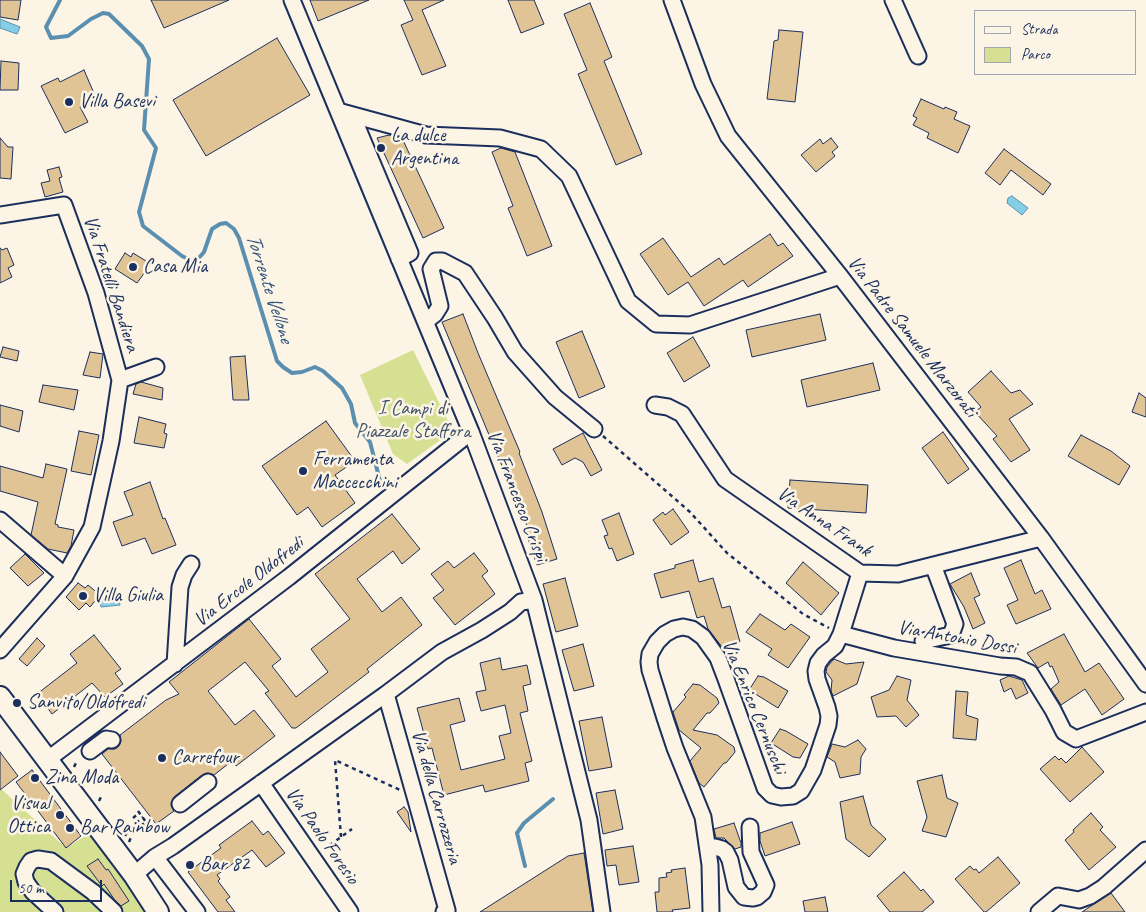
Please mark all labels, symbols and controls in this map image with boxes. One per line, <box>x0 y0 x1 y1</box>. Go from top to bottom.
legend <box>974 10 1136 75</box>
text: Strada <box>1021 20 1057 39</box>
text: Parco <box>1021 45 1050 64</box>
place label: Villa Basevi <box>79 90 155 114</box>
marker: Villa Basevi <box>63 96 75 108</box>
place label: La dulce Argentina <box>391 124 458 171</box>
marker: La dulce Argentina <box>375 142 387 154</box>
street label: Via Fratelli Bandiera <box>78 213 144 355</box>
water label: Torrente Vellone <box>240 230 298 346</box>
street label: Via Padre Samuele Marzorati <box>842 252 982 422</box>
place label: Casa Mia <box>143 255 207 279</box>
marker: Casa Mia <box>127 261 139 273</box>
park label: I Campi di Piazzale Staffora <box>356 397 470 444</box>
street label: Via Francesco Crispi <box>481 427 553 565</box>
place label: Ferramenta Maccecchini <box>313 448 397 495</box>
marker: Ferramenta Maccecchini <box>297 465 309 477</box>
street label: Via Anna Frank <box>772 482 876 562</box>
street label: Via Ercole Oldofredi <box>189 532 309 632</box>
place label: Villa Giulia <box>93 584 163 608</box>
marker: Villa Giulia <box>77 590 89 602</box>
street label: Via Antonio Dossi <box>896 616 1018 660</box>
street label: Via Enrico Cernuschi <box>716 636 792 778</box>
place label: Sanvito/Oldofredi <box>27 691 145 715</box>
marker: Sanvito/Oldofredi <box>11 697 23 709</box>
street label: Via della Carrozzeria <box>405 727 467 867</box>
place label: Carrefour <box>172 746 239 770</box>
marker: Carrefour <box>156 752 168 764</box>
place label: Zina Moda <box>45 766 118 790</box>
marker: Zina Moda <box>29 772 41 784</box>
street label: Via Paolo Foresio <box>280 783 364 889</box>
place label: Visual Ottica <box>7 792 50 839</box>
marker: Visual Ottica <box>54 809 66 821</box>
place label: Bar Rainbow <box>80 816 169 840</box>
marker: Bar Rainbow <box>64 822 76 834</box>
place label: Bar 82 <box>200 853 249 877</box>
marker: Bar 82 <box>184 859 196 871</box>
scale bar <box>12 870 105 902</box>
text: 50 m <box>18 879 44 898</box>

